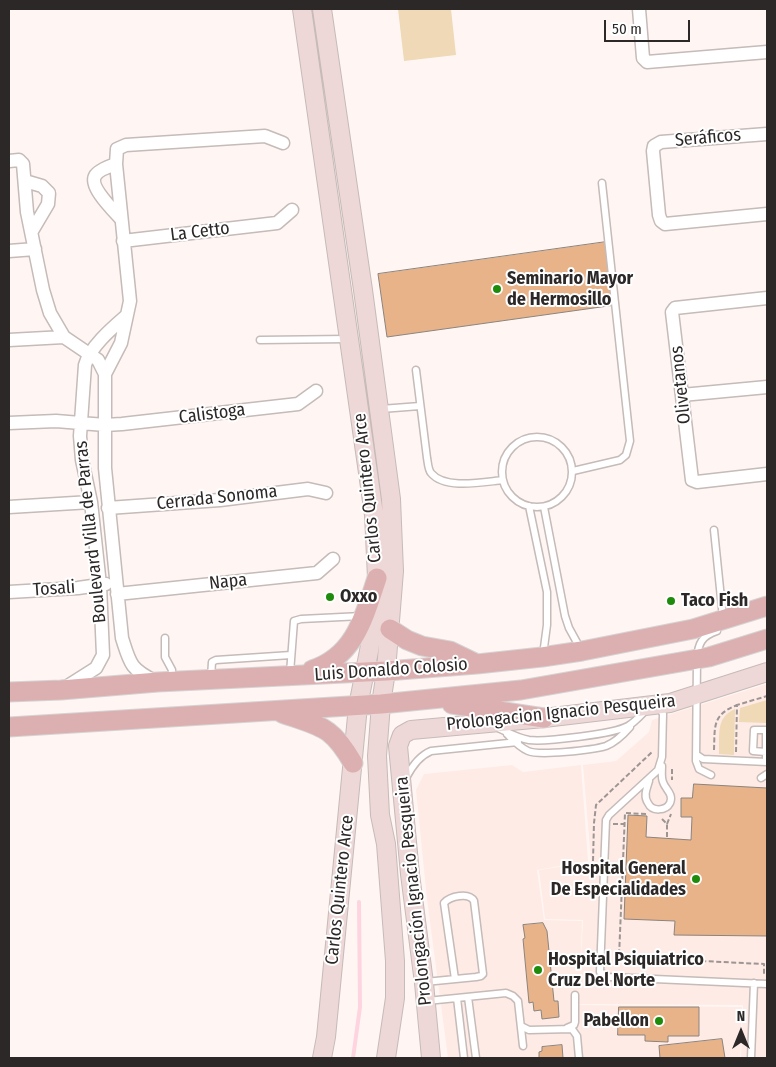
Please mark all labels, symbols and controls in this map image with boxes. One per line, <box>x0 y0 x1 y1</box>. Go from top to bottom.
scale bar <box>606 10 692 42</box>
text: 50 m <box>612 20 642 38</box>
street label: Seráficos <box>674 124 742 152</box>
street label: La Cetto <box>169 218 231 246</box>
place label: Seminario Mayor de Hermosillo <box>507 268 633 310</box>
marker: Seminario Mayor de Hermosillo <box>491 283 503 295</box>
street label: Olivetanos <box>666 345 696 425</box>
street label: Calistoga <box>178 399 246 429</box>
street label: Carlos Quintero Arce <box>349 412 387 564</box>
street label: Boulevard Villa de Parras <box>71 440 111 624</box>
street label: Cerrada Sonoma <box>156 481 278 515</box>
street label: Napa <box>208 569 248 595</box>
street label: Tosali <box>32 577 76 601</box>
place label: Oxxo <box>340 586 377 608</box>
place label: Taco Fish <box>681 590 748 612</box>
marker: Oxxo <box>324 591 336 603</box>
marker: Taco Fish <box>665 595 677 607</box>
street label: Luis Donaldo Colosio <box>314 654 468 686</box>
street label: Prolongacion Ignacio Pesqueira <box>445 690 677 736</box>
street label: Prolongación Ignacio Pesqueira <box>391 775 437 1007</box>
street label: Carlos Quintero Arce <box>321 814 359 966</box>
place label: Hospital General De Especialidades <box>551 858 686 901</box>
marker: Hospital General De Especialidades <box>690 873 702 885</box>
place label: Hospital Psiquiatrico Cruz Del Norte <box>548 949 704 992</box>
marker: Hospital Psiquiatrico Cruz Del Norte <box>532 964 544 976</box>
north arrow <box>716 1007 766 1057</box>
text: N <box>737 1008 745 1025</box>
place label: Pabellon <box>583 1010 649 1032</box>
marker: Pabellon <box>653 1015 665 1027</box>

